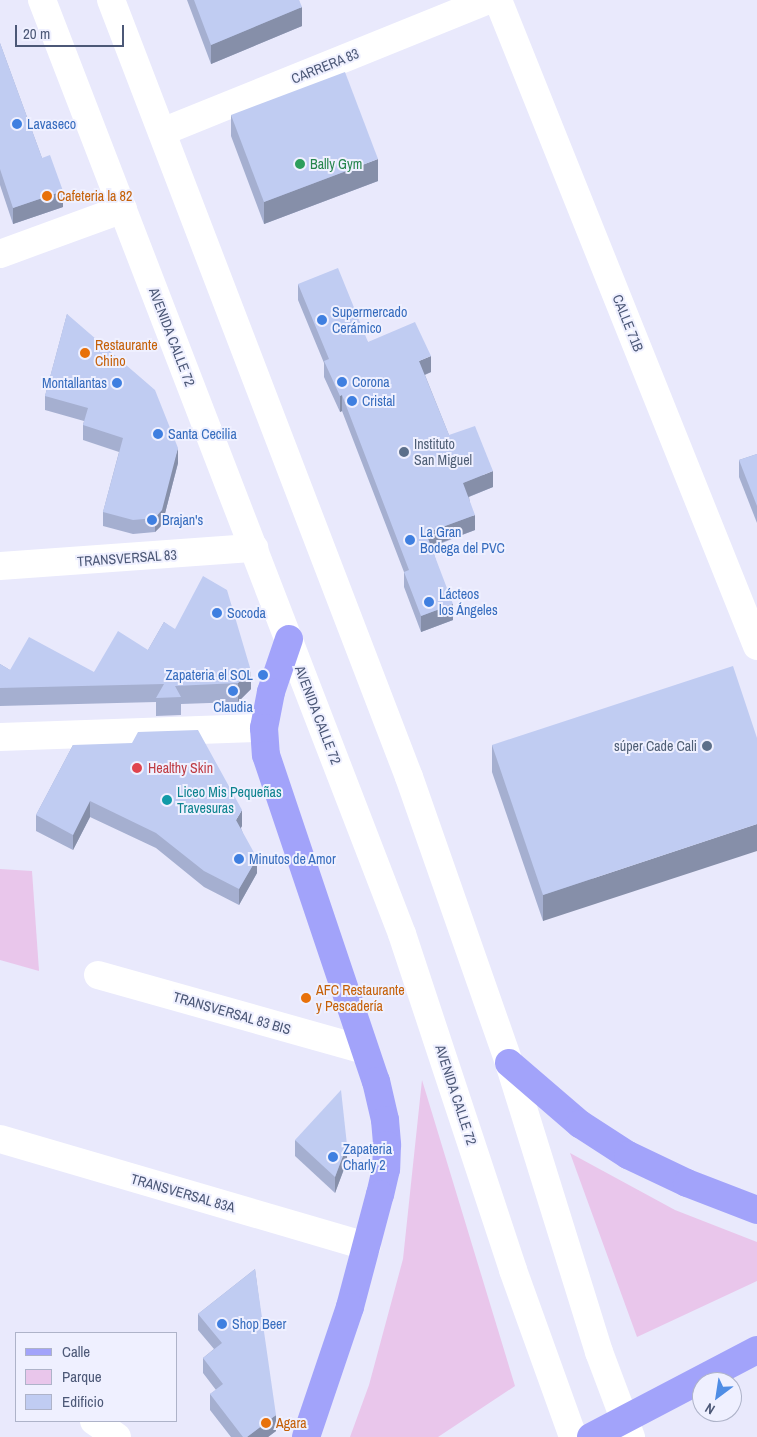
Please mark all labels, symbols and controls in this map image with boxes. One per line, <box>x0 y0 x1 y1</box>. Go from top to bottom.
scale bar <box>18 15 126 47</box>
text: 20 m <box>23 23 50 44</box>
street label: CARRERA 83 <box>288 45 362 87</box>
place label: Lavaseco <box>27 116 76 132</box>
marker: Lavaseco <box>11 118 23 130</box>
place label: Bally Gym <box>310 156 362 172</box>
marker: Bally Gym <box>294 158 306 170</box>
place label: Cafeteria la 82 <box>57 188 132 204</box>
marker: Cafeteria la 82 <box>41 190 53 202</box>
street label: AVENIDA CALLE 72 <box>145 285 199 389</box>
street label: CALLE 71B <box>609 292 647 354</box>
place label: Supermercado Cerámico <box>332 304 407 336</box>
marker: Supermercado Cerámico <box>316 314 328 326</box>
place label: Restaurante Chino <box>95 337 158 370</box>
marker: Restaurante Chino <box>79 347 91 359</box>
place label: Corona <box>352 374 390 390</box>
place label: Montallantas <box>42 375 107 391</box>
marker: Corona <box>336 376 348 388</box>
marker: Montallantas <box>111 377 123 389</box>
place label: Cristal <box>362 393 395 409</box>
marker: Cristal <box>346 395 358 407</box>
place label: Santa Cecilia <box>168 426 237 442</box>
marker: Santa Cecilia <box>152 428 164 440</box>
place label: Instituto San Miguel <box>414 436 472 468</box>
marker: Instituto San Miguel <box>398 446 410 458</box>
place label: Brajan's <box>162 512 203 528</box>
marker: Brajan's <box>146 514 158 526</box>
place label: La Gran Bodega del PVC <box>420 524 505 556</box>
marker: La Gran Bodega del PVC <box>404 534 416 546</box>
street label: TRANSVERSAL 83 <box>76 546 178 570</box>
place label: Lácteos los Ángeles <box>439 586 498 618</box>
marker: Lácteos los Ángeles <box>423 596 435 608</box>
place label: Socoda <box>227 605 266 621</box>
marker: Socoda <box>211 607 223 619</box>
street label: AVENIDA CALLE 72 <box>291 663 345 767</box>
place label: Zapateria el SOL <box>166 667 253 683</box>
marker: Zapateria el SOL <box>257 669 269 681</box>
marker: Claudia <box>227 685 239 697</box>
place label: Claudia <box>213 699 253 715</box>
place label: súper Cade Cali <box>614 738 697 754</box>
marker: súper Cade Cali <box>701 740 713 752</box>
place label: Healthy Skin <box>148 760 213 776</box>
marker: Healthy Skin <box>130 761 144 775</box>
place label: Liceo Mis Pequeñas Travesuras <box>177 784 282 816</box>
marker: Liceo Mis Pequeñas Travesuras <box>161 794 173 806</box>
place label: Minutos de Amor <box>249 851 336 867</box>
marker: Minutos de Amor <box>233 853 245 865</box>
place label: AFC Restaurante y Pescadería <box>316 982 405 1014</box>
street label: TRANSVERSAL 83 BIS <box>171 988 293 1038</box>
marker: AFC Restaurante y Pescadería <box>300 992 312 1004</box>
street label: AVENIDA CALLE 72 <box>432 1042 480 1148</box>
place label: Zapateria Charly 2 <box>343 1141 392 1174</box>
marker: Zapateria Charly 2 <box>327 1151 339 1163</box>
street label: TRANSVERSAL 83A <box>129 1170 237 1216</box>
place label: Shop Beer <box>232 1316 286 1332</box>
marker: Shop Beer <box>216 1318 228 1330</box>
legend <box>15 1332 178 1422</box>
text: Calle <box>62 1341 90 1362</box>
text: Parque <box>62 1366 102 1387</box>
north arrow <box>692 1372 742 1422</box>
text: Edificio <box>62 1391 104 1412</box>
text: N <box>702 1399 718 1419</box>
place label: Agara <box>276 1415 307 1431</box>
marker: Agara <box>260 1417 272 1429</box>

